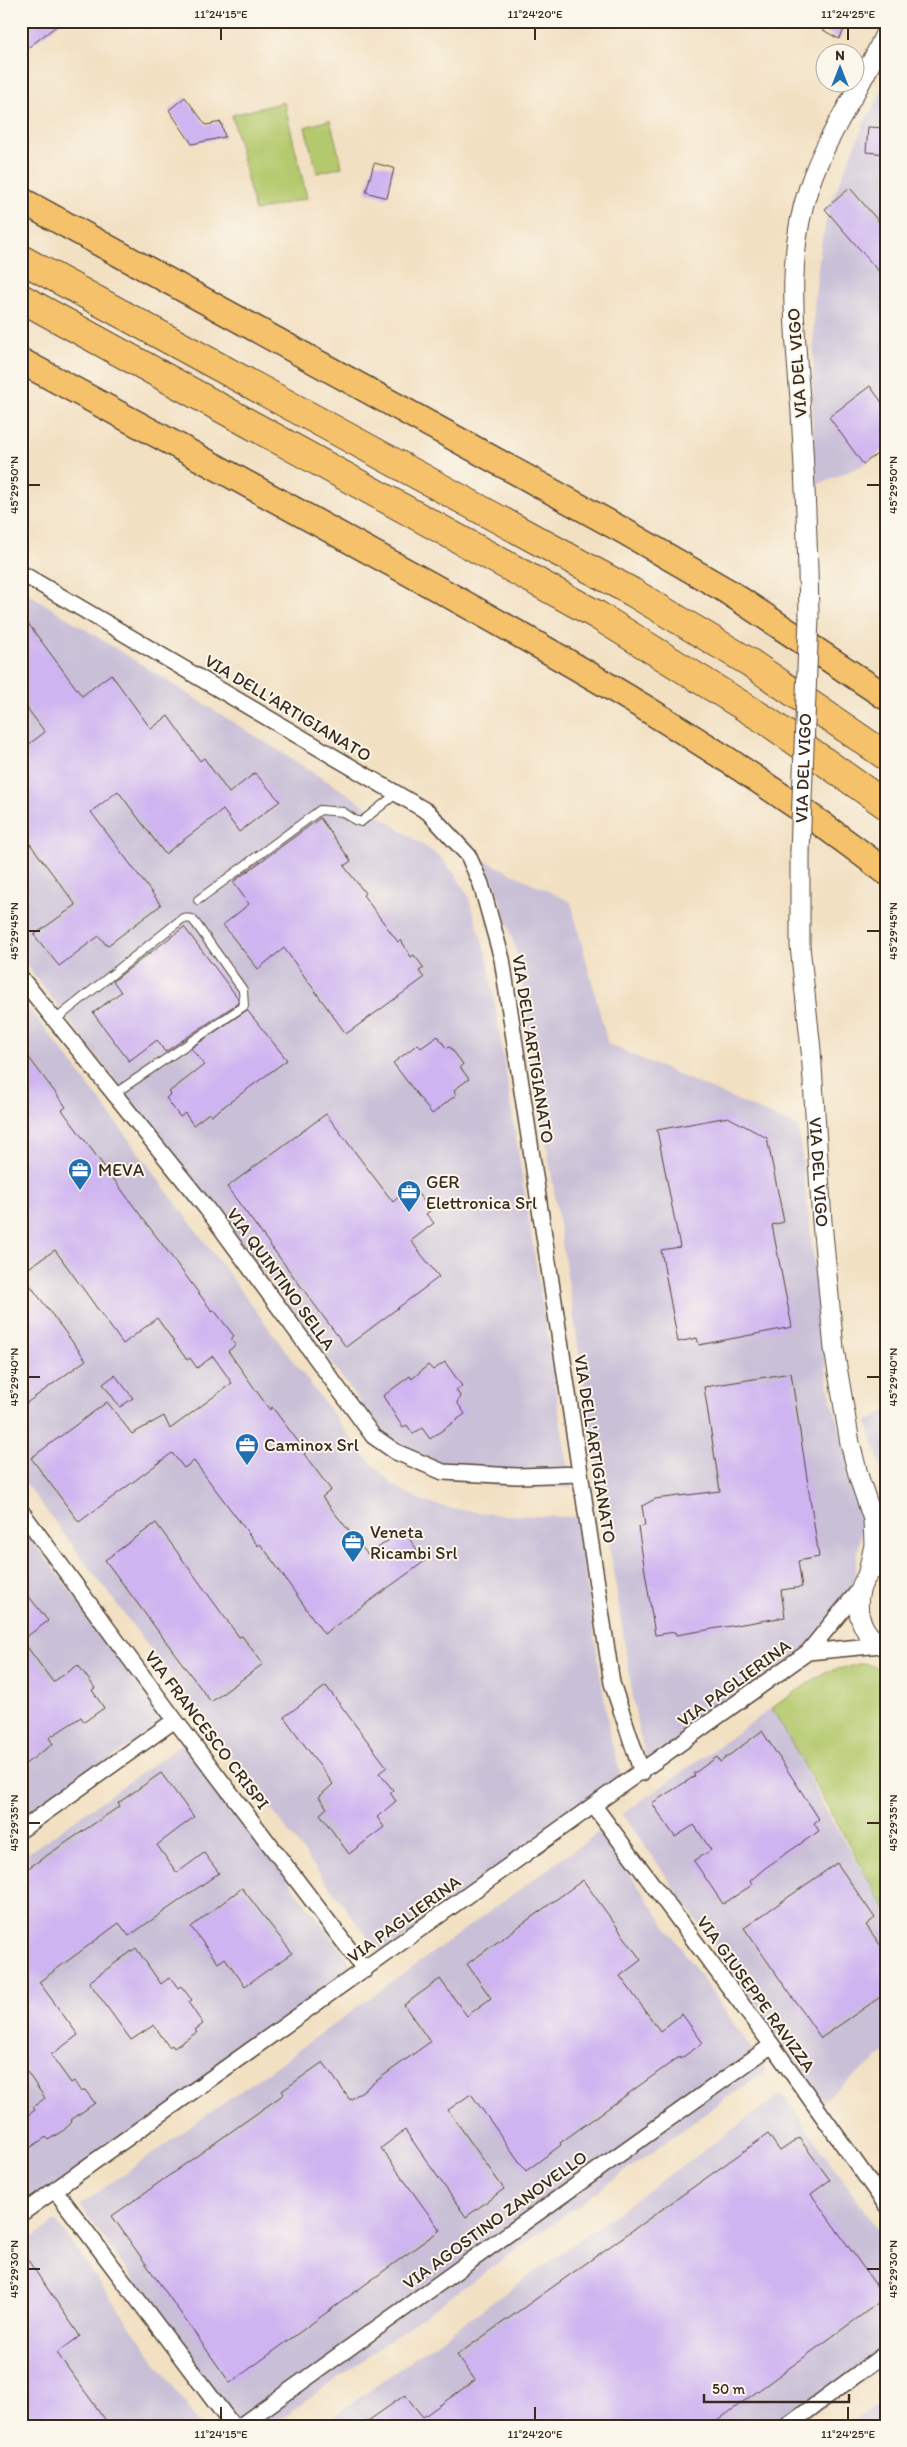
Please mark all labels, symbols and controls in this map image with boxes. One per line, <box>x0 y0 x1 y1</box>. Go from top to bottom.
text: 11°24'15"E <box>194 7 248 21</box>
text: 11°24'20"E <box>507 7 563 21</box>
text: 11°24'25"E <box>821 7 875 21</box>
north arrow <box>814 42 864 92</box>
text: N <box>835 47 845 64</box>
street label: VIA DEL VIGO <box>782 307 812 419</box>
text: 45°29'50"N <box>7 456 21 514</box>
text: 45°29'50"N <box>886 456 900 514</box>
street label: VIA DELL'ARTIGIANATO <box>201 649 375 767</box>
street label: VIA DEL VIGO <box>790 713 816 824</box>
text: 45°29'45"N <box>7 902 21 960</box>
text: 45°29'45"N <box>886 902 900 960</box>
street label: VIA DELL'ARTIGIANATO <box>507 953 559 1145</box>
street label: VIA DEL VIGO <box>804 1116 833 1228</box>
office icon: MEVA <box>67 1157 93 1191</box>
place label: MEVA <box>98 1159 145 1181</box>
place label: GER Elettronica Srl <box>426 1171 537 1214</box>
office icon: GER Elettronica Srl <box>396 1179 422 1213</box>
street label: VIA QUINTINO SELLA <box>222 1204 340 1355</box>
text: 45°29'40"N <box>7 1348 21 1406</box>
text: 45°29'40"N <box>886 1348 900 1406</box>
street label: VIA DELL'ARTIGIANATO <box>569 1353 621 1545</box>
office icon: Caminox Srl <box>234 1432 260 1466</box>
place label: Caminox Srl <box>264 1434 359 1456</box>
place label: Veneta Ricambi Srl <box>370 1521 458 1564</box>
office icon: Veneta Ricambi Srl <box>340 1529 366 1563</box>
street label: VIA PAGLIERINA <box>673 1634 795 1731</box>
street label: VIA FRANCESCO CRISPI <box>140 1646 274 1814</box>
text: 45°29'35"N <box>7 1794 21 1852</box>
text: 45°29'35"N <box>886 1794 900 1852</box>
street label: VIA PAGLIERINA <box>343 1870 465 1967</box>
street label: VIA GIUSEPPE RAVIZZA <box>692 1911 820 2077</box>
street label: VIA AGOSTINO ZANOVELLO <box>399 2146 591 2294</box>
text: 45°29'30"N <box>7 2240 21 2298</box>
text: 45°29'30"N <box>886 2240 900 2298</box>
scale bar <box>704 2372 850 2404</box>
text: 50 m <box>712 2380 745 2398</box>
text: 11°24'15"E <box>194 2427 248 2441</box>
text: 11°24'20"E <box>507 2427 563 2441</box>
text: 11°24'25"E <box>821 2427 875 2441</box>

